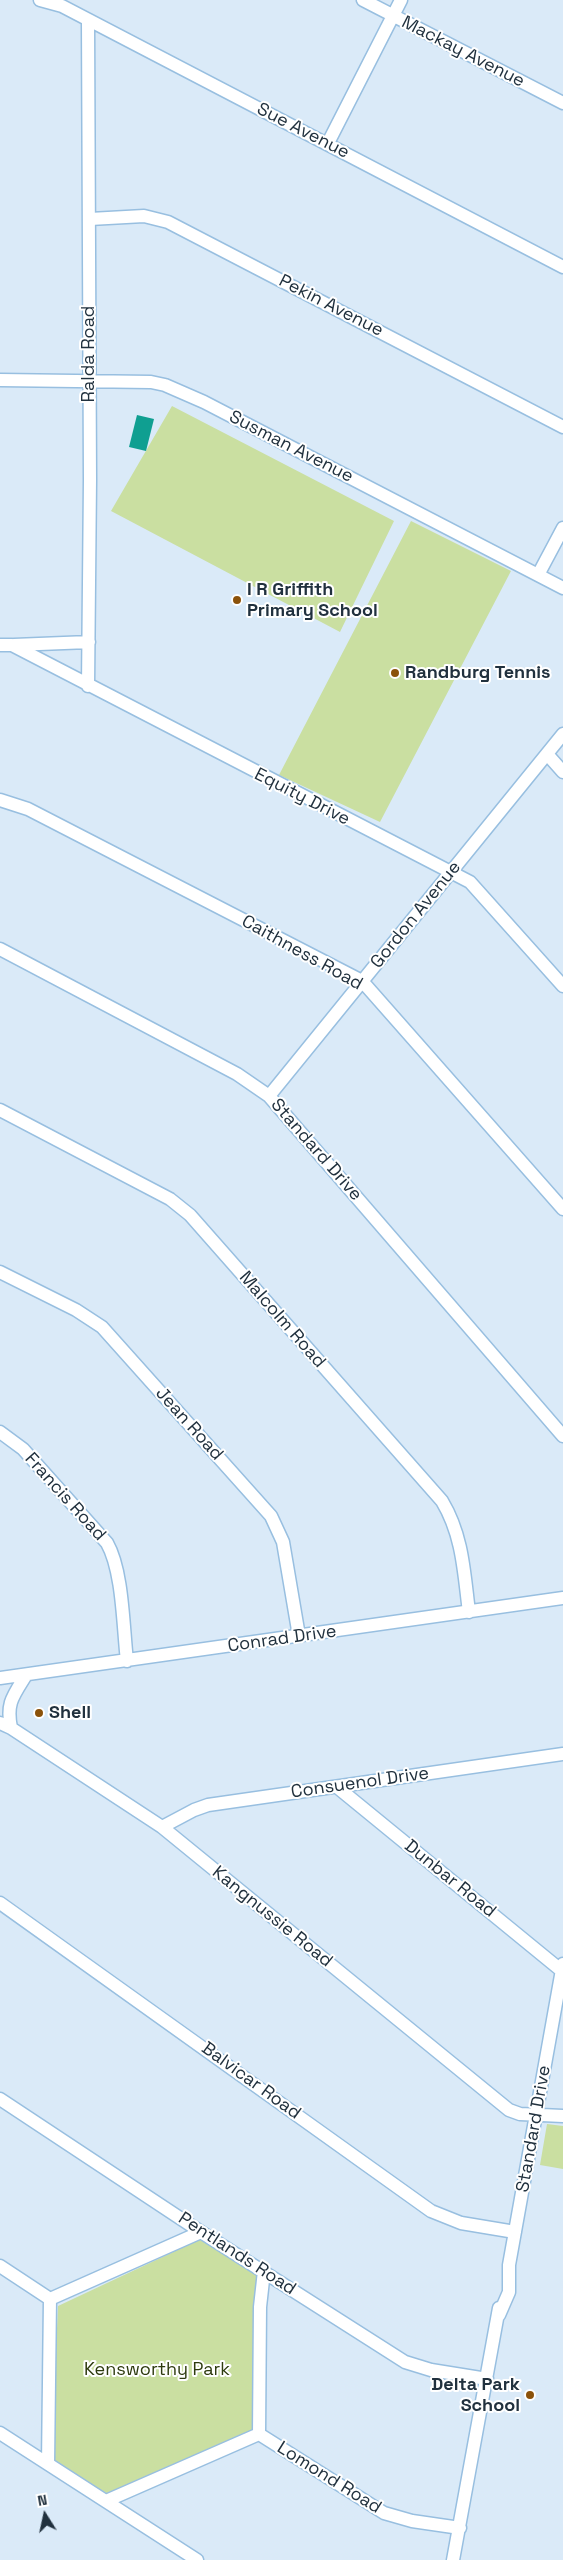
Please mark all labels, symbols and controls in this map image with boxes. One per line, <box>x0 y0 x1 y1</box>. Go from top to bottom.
street label: Mackay Avenue <box>398 12 528 92</box>
street label: Sue Avenue <box>253 98 353 164</box>
street label: Pekin Avenue <box>275 270 387 342</box>
street label: Ralda Road <box>78 306 100 402</box>
street label: Susman Avenue <box>225 406 357 488</box>
place label: I R Griffith Primary School <box>247 579 378 622</box>
marker: I R Griffith Primary School <box>231 594 243 606</box>
place label: Randburg Tennis <box>405 662 550 684</box>
marker: Randburg Tennis <box>389 667 401 679</box>
street label: Equity Drive <box>251 764 353 830</box>
street label: Gordon Avenue <box>366 857 466 973</box>
street label: Caithness Road <box>238 911 366 995</box>
street label: Standard Drive <box>266 1094 366 1206</box>
street label: Malcolm Road <box>234 1267 330 1373</box>
street label: Jean Road <box>151 1383 227 1465</box>
street label: Francis Road <box>20 1449 110 1545</box>
street label: Conrad Drive <box>226 1621 338 1657</box>
place label: Shell <box>49 1702 91 1724</box>
marker: Shell <box>33 1707 45 1719</box>
street label: Consuenol Drive <box>290 1763 430 1803</box>
street label: Dunbar Road <box>400 1836 500 1922</box>
street label: Kangnussie Road <box>207 1862 337 1972</box>
street label: Balvicar Road <box>197 2038 305 2124</box>
street label: Standard Drive <box>512 2064 556 2194</box>
street label: Pentlands Road <box>174 2208 300 2300</box>
park label: Kensworthy Park <box>84 2359 230 2381</box>
place label: Delta Park School <box>431 2374 520 2416</box>
marker: Delta Park School <box>524 2389 536 2401</box>
street label: Lomond Road <box>273 2437 385 2519</box>
north arrow <box>20 2490 70 2540</box>
text: N <box>36 2491 49 2510</box>

